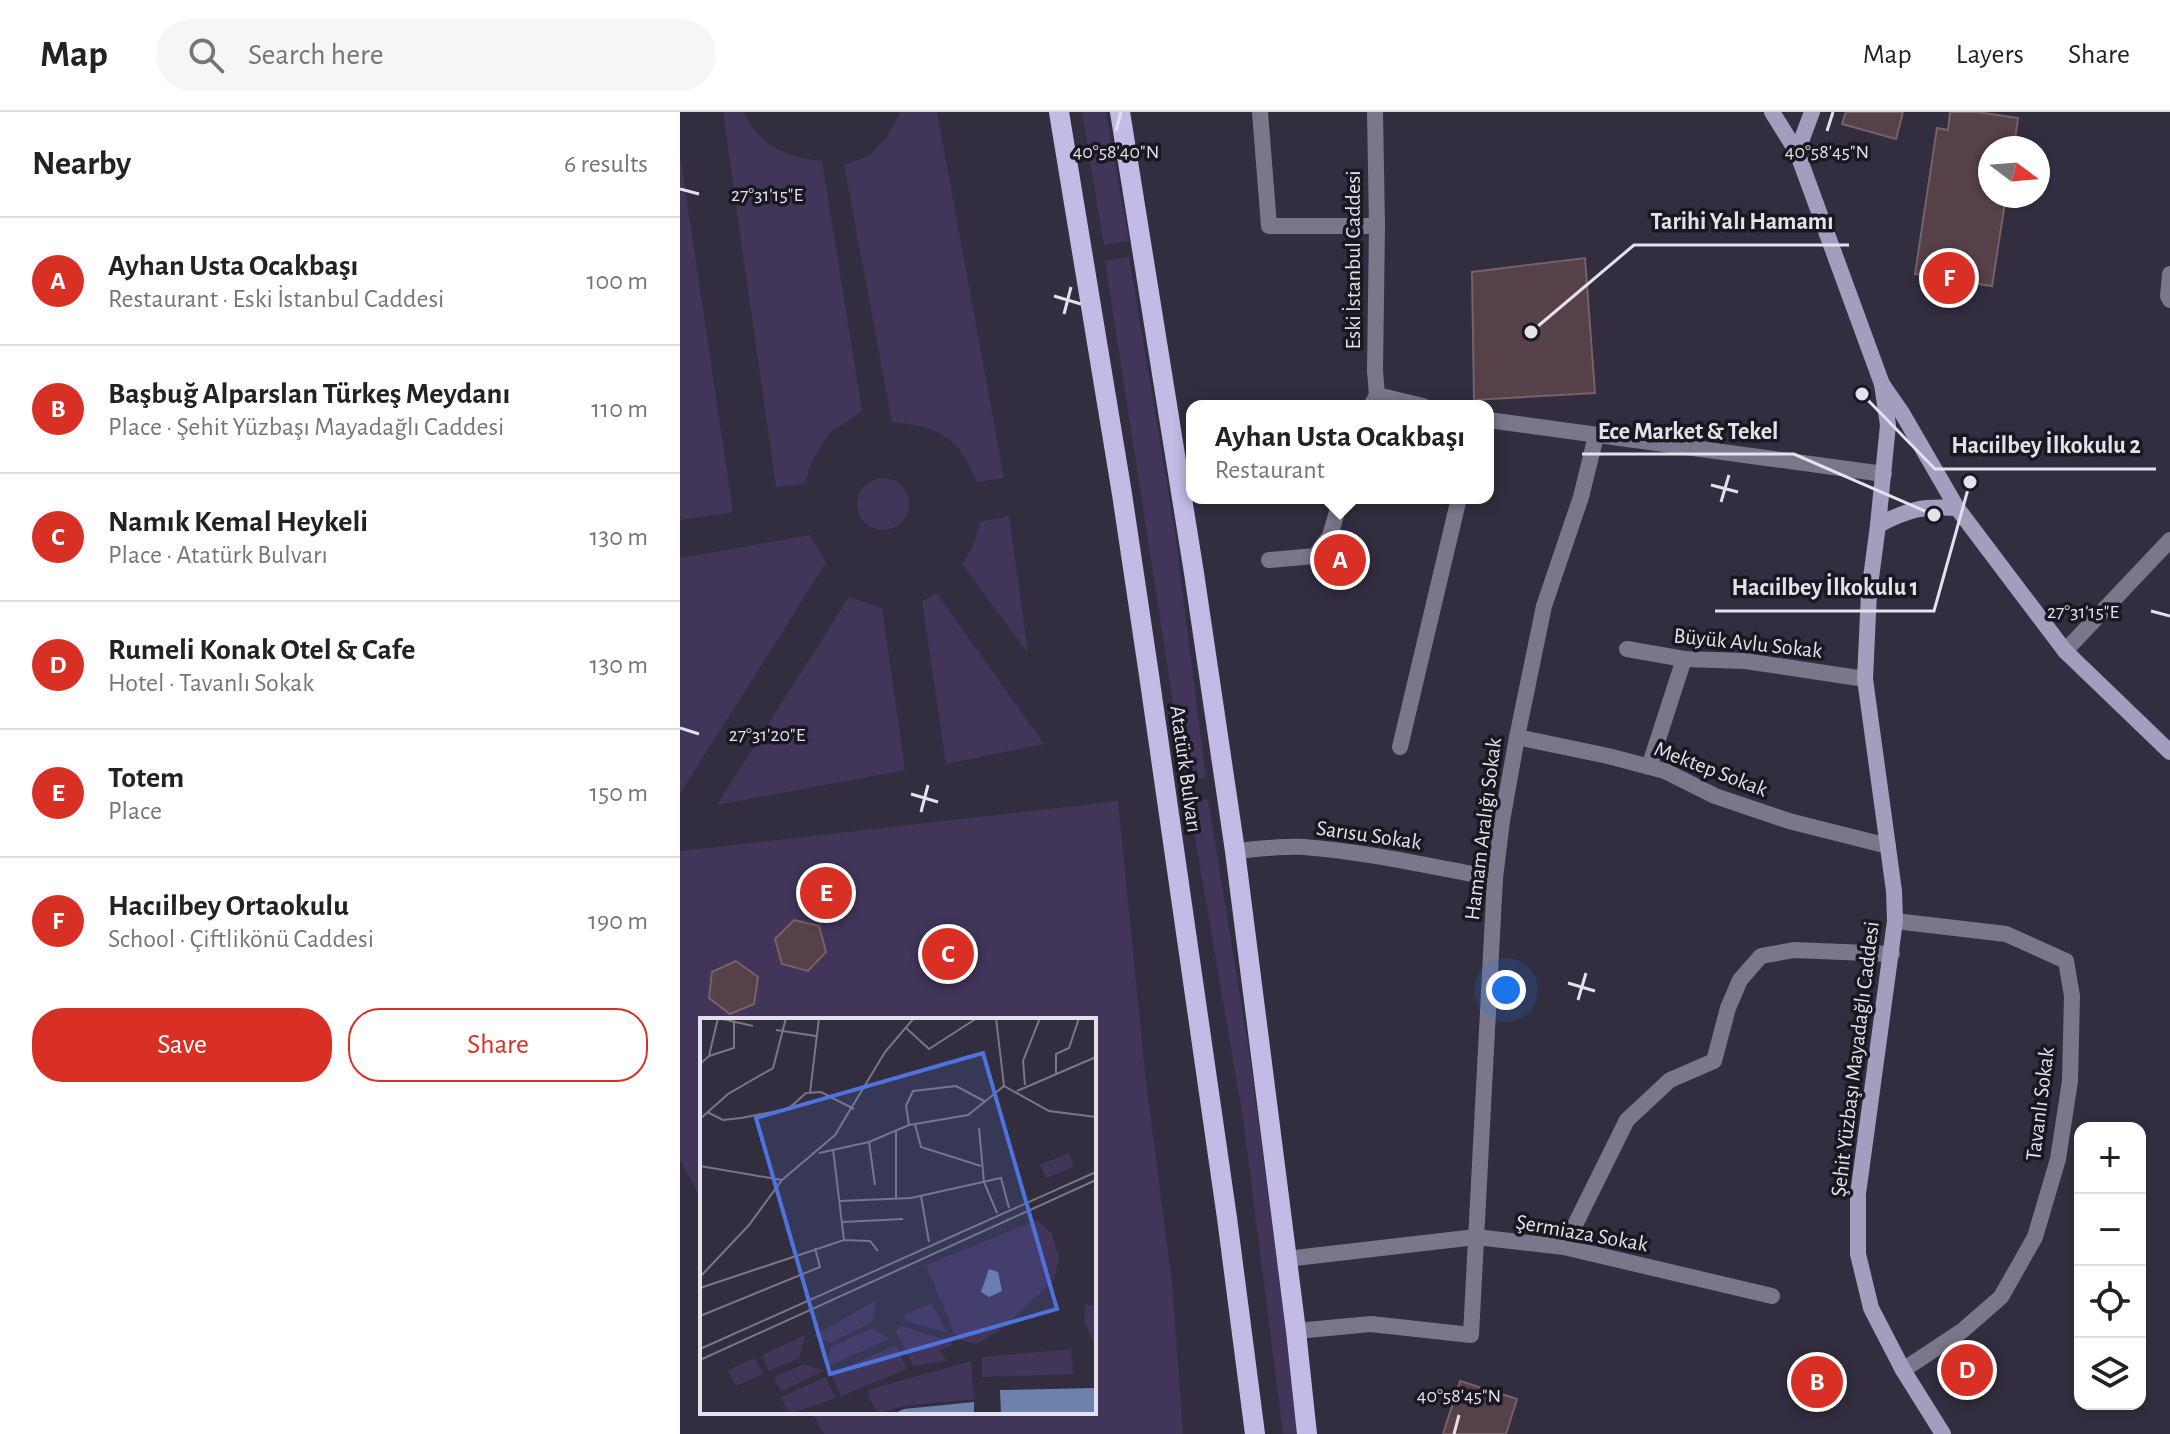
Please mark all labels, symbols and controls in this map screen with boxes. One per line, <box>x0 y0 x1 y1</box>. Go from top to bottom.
search box <box>156 19 716 91</box>
icon: search <box>184 33 228 77</box>
text: Map <box>40 36 108 74</box>
text: Search here <box>248 40 384 70</box>
text: Map <box>1863 41 1912 69</box>
text: Layers <box>1956 41 2024 69</box>
text: Share <box>2068 41 2130 69</box>
north arrow <box>1978 136 2050 208</box>
text: 40°58'40"N <box>1073 142 1159 162</box>
text: 40°58'45"N <box>1785 142 1869 162</box>
text: Nearby <box>32 147 131 181</box>
text: 6 results <box>564 151 648 177</box>
street label: Eski İstanbul Caddesi <box>1342 170 1364 350</box>
text: 27°31'15"E <box>731 185 803 205</box>
callout: Tarihi Yalı Hamamı <box>1634 197 1849 245</box>
text: Tarihi Yalı Hamamı <box>1651 210 1833 234</box>
pin: F <box>1923 248 1975 308</box>
text: Ayhan Usta Ocakbaşı <box>108 251 358 281</box>
text: A <box>50 268 66 294</box>
text: 100 m <box>587 268 648 294</box>
text: Restaurant · Eski İstanbul Caddesi <box>108 286 444 312</box>
text: Başbuğ Alparslan Türkeş Meydanı <box>108 379 510 409</box>
text: B <box>50 396 66 422</box>
text: 110 m <box>591 396 648 422</box>
popup <box>1186 400 1494 504</box>
callout: Ece Market & Tekel <box>1582 406 1794 454</box>
text: Place · Şehit Yüzbaşı Mayadağlı Caddesi <box>108 414 504 440</box>
text: Ece Market & Tekel <box>1598 420 1778 444</box>
callout: Hacıilbey İlkokulu 2 <box>1935 421 2156 469</box>
text: Ayhan Usta Ocakbaşı <box>1215 422 1465 452</box>
text: Hacıilbey İlkokulu 2 <box>1951 431 2141 458</box>
text: Restaurant <box>1215 457 1325 483</box>
text: Namık Kemal Heykeli <box>108 507 368 537</box>
text: C <box>51 524 65 550</box>
text: 130 m <box>590 524 648 550</box>
pin: A <box>1314 530 1366 590</box>
text: Place · Atatürk Bulvarı <box>108 542 328 568</box>
callout: Hacıilbey İlkokulu 1 <box>1715 563 1934 611</box>
text: Hacıilbey İlkokulu 1 <box>1732 573 1918 600</box>
text: 27°31'15"E <box>2047 602 2119 622</box>
street label: Büyük Avlu Sokak <box>1673 624 1823 662</box>
text: Rumeli Konak Otel & Cafe <box>108 635 415 665</box>
text: D <box>49 652 67 678</box>
text: 130 m <box>590 652 648 678</box>
text: Hotel · Tavanlı Sokak <box>108 670 314 696</box>
street label: Atatürk Bulvarı <box>1166 704 1206 834</box>
text: 27°31'20"E <box>729 725 806 745</box>
street label: Hamam Aralığı Sokak <box>1461 736 1505 922</box>
street label: Mektep Sokak <box>1651 737 1771 801</box>
text: Totem <box>108 763 184 793</box>
text: E <box>51 780 65 806</box>
text: 150 m <box>589 780 648 806</box>
text: Place <box>108 798 162 824</box>
street label: Sarısu Sokak <box>1315 817 1423 853</box>
pin: E <box>800 863 852 923</box>
text: Hacıilbey Ortaokulu <box>108 891 349 921</box>
text: F <box>52 908 64 934</box>
text: 190 m <box>588 908 648 934</box>
street label: Şehit Yüzbaşı Mayadağlı Caddesi <box>1827 920 1883 1198</box>
pin: C <box>922 924 974 984</box>
text: School · Çiftlikönü Caddesi <box>108 926 374 952</box>
your location <box>1486 970 1526 1010</box>
button: Save <box>32 1008 332 1082</box>
button: Share <box>348 1008 648 1082</box>
inset map <box>700 1018 1096 1414</box>
street label: Tavanlı Sokak <box>2022 1046 2058 1162</box>
map controls <box>2074 1122 2146 1410</box>
button: + <box>2074 1122 2146 1194</box>
button: − <box>2074 1194 2146 1266</box>
street label: Şermiaza Sokak <box>1514 1211 1650 1255</box>
button: locate <box>2074 1266 2146 1338</box>
button: layers <box>2074 1338 2146 1410</box>
pin: D <box>1941 1340 1993 1400</box>
pin: B <box>1791 1352 1843 1412</box>
text: 40°58'45"N <box>1417 1386 1501 1406</box>

